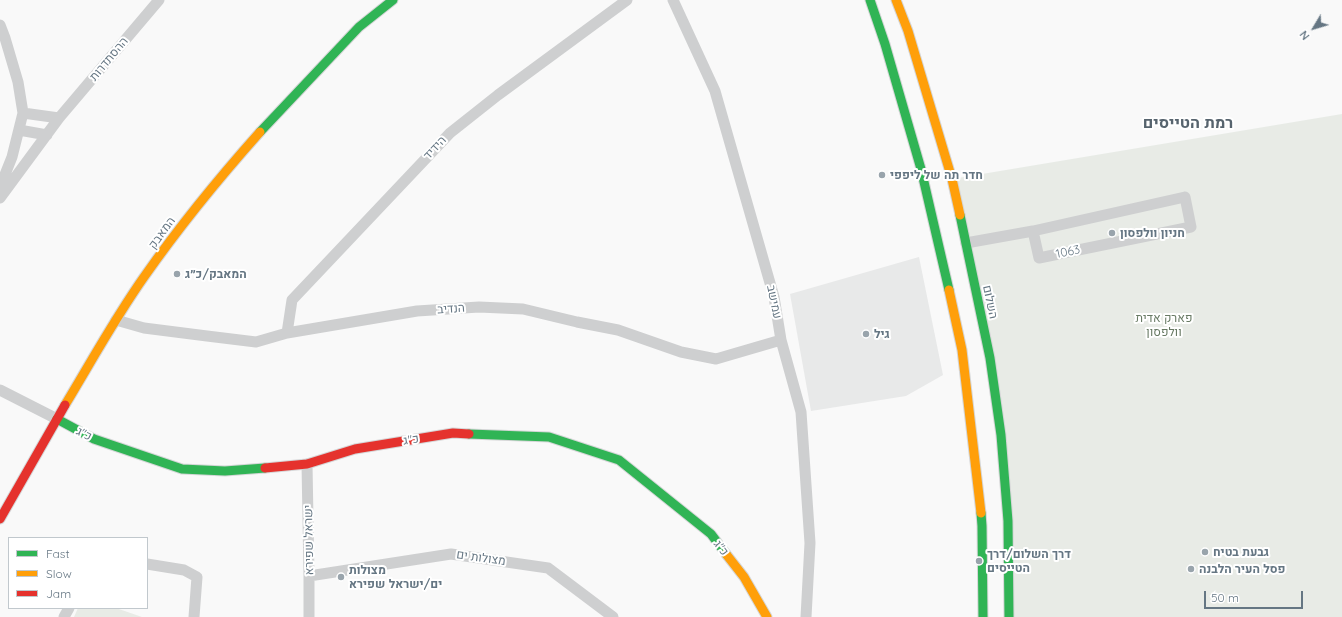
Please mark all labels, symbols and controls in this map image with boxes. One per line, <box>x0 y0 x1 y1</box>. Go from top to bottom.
north arrow <box>1294 8 1334 48</box>
text: N <box>1297 28 1313 43</box>
street label: ההסתדרות <box>87 34 131 84</box>
district label: רמת הטייסים <box>1143 113 1233 133</box>
street label: הידיד <box>421 133 449 163</box>
place label: חדר תה של ליפפי <box>890 168 983 182</box>
marker: חדר תה של ליפפי <box>877 170 887 180</box>
street label: המאבק <box>146 214 178 252</box>
place label: חניון וולפסון <box>1120 226 1185 240</box>
marker: חניון וולפסון <box>1107 228 1117 238</box>
street label: 1063 <box>1055 242 1081 262</box>
place label: המאבק/כ״ג <box>185 267 247 281</box>
marker: המאבק/כ״ג <box>172 269 182 279</box>
street label: עמישב <box>763 284 785 320</box>
street label: השלום <box>979 284 1001 320</box>
street label: הנדיב <box>437 301 465 317</box>
park label: פארק אדית וולפסון <box>1136 311 1192 339</box>
place label: גיל <box>874 327 890 341</box>
marker: גיל <box>861 329 871 339</box>
street label: כ"ג <box>74 424 94 444</box>
street label: כ"ג <box>402 432 420 448</box>
street label: ישראל שפירא <box>301 505 317 575</box>
legend <box>8 537 148 609</box>
street label: כ"ג <box>710 537 732 559</box>
place label: גבעת בטיח <box>1213 545 1269 559</box>
text: Fast <box>46 546 70 561</box>
street label: מצולות ים <box>456 547 506 569</box>
place label: דרך השלום/דרך הטייסים <box>987 547 1071 575</box>
marker: גבעת בטיח <box>1200 547 1210 557</box>
marker: דרך השלום/דרך הטייסים <box>974 556 984 566</box>
place label: פסל העיר הלבנה <box>1199 562 1285 576</box>
place label: מצולות ים/ישראל שפירא <box>349 563 442 591</box>
marker: פסל העיר הלבנה <box>1186 564 1196 574</box>
text: Slow <box>46 566 72 581</box>
marker: מצולות ים/ישראל שפירא <box>336 572 346 582</box>
scale bar <box>1206 583 1305 609</box>
text: Jam <box>46 586 71 601</box>
text: 50 m <box>1211 590 1239 605</box>

